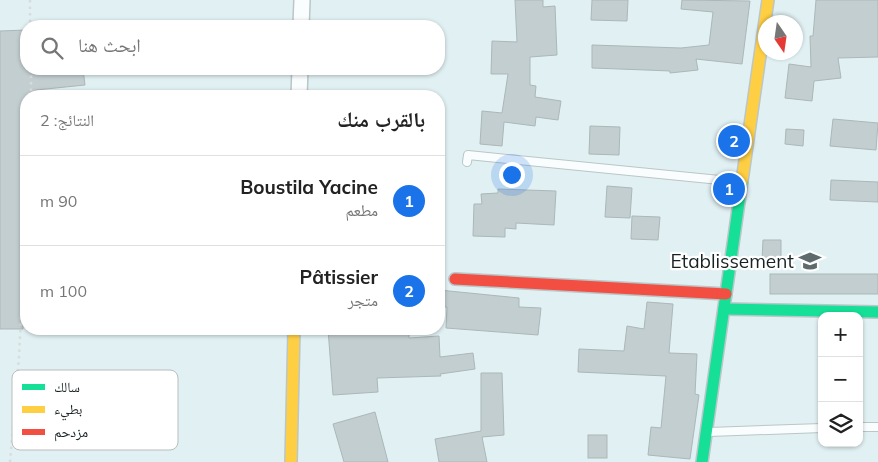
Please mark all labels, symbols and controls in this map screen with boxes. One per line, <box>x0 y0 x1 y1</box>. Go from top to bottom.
north arrow <box>758 15 803 60</box>
search box <box>20 20 445 75</box>
text: ابحث هنا <box>78 33 141 57</box>
icon: search <box>38 34 66 62</box>
text: بالقرب منك <box>337 106 425 132</box>
text: النتائج: 2 <box>40 110 94 130</box>
pin: 2 <box>718 122 750 160</box>
your location <box>499 162 525 188</box>
pin: 1 <box>713 170 745 208</box>
text: Boustila Yacine <box>240 175 378 199</box>
text: 90 m <box>40 191 77 211</box>
text: 1 <box>404 191 414 211</box>
text: مطعم <box>346 200 378 220</box>
school or university icon: Etablissement <box>797 248 823 274</box>
place label: Etablissement <box>670 249 794 273</box>
text: Pâtissier <box>300 265 378 289</box>
text: 100 m <box>40 281 87 301</box>
text: 2 <box>404 281 414 301</box>
text: متجر <box>348 290 378 310</box>
map controls <box>818 312 863 447</box>
button: + <box>818 312 863 357</box>
button: − <box>818 357 863 402</box>
legend <box>12 370 178 450</box>
text: سالك <box>54 378 80 396</box>
text: بطيء <box>54 400 83 421</box>
button: layers <box>818 402 863 447</box>
text: مزدحم <box>54 423 88 442</box>

